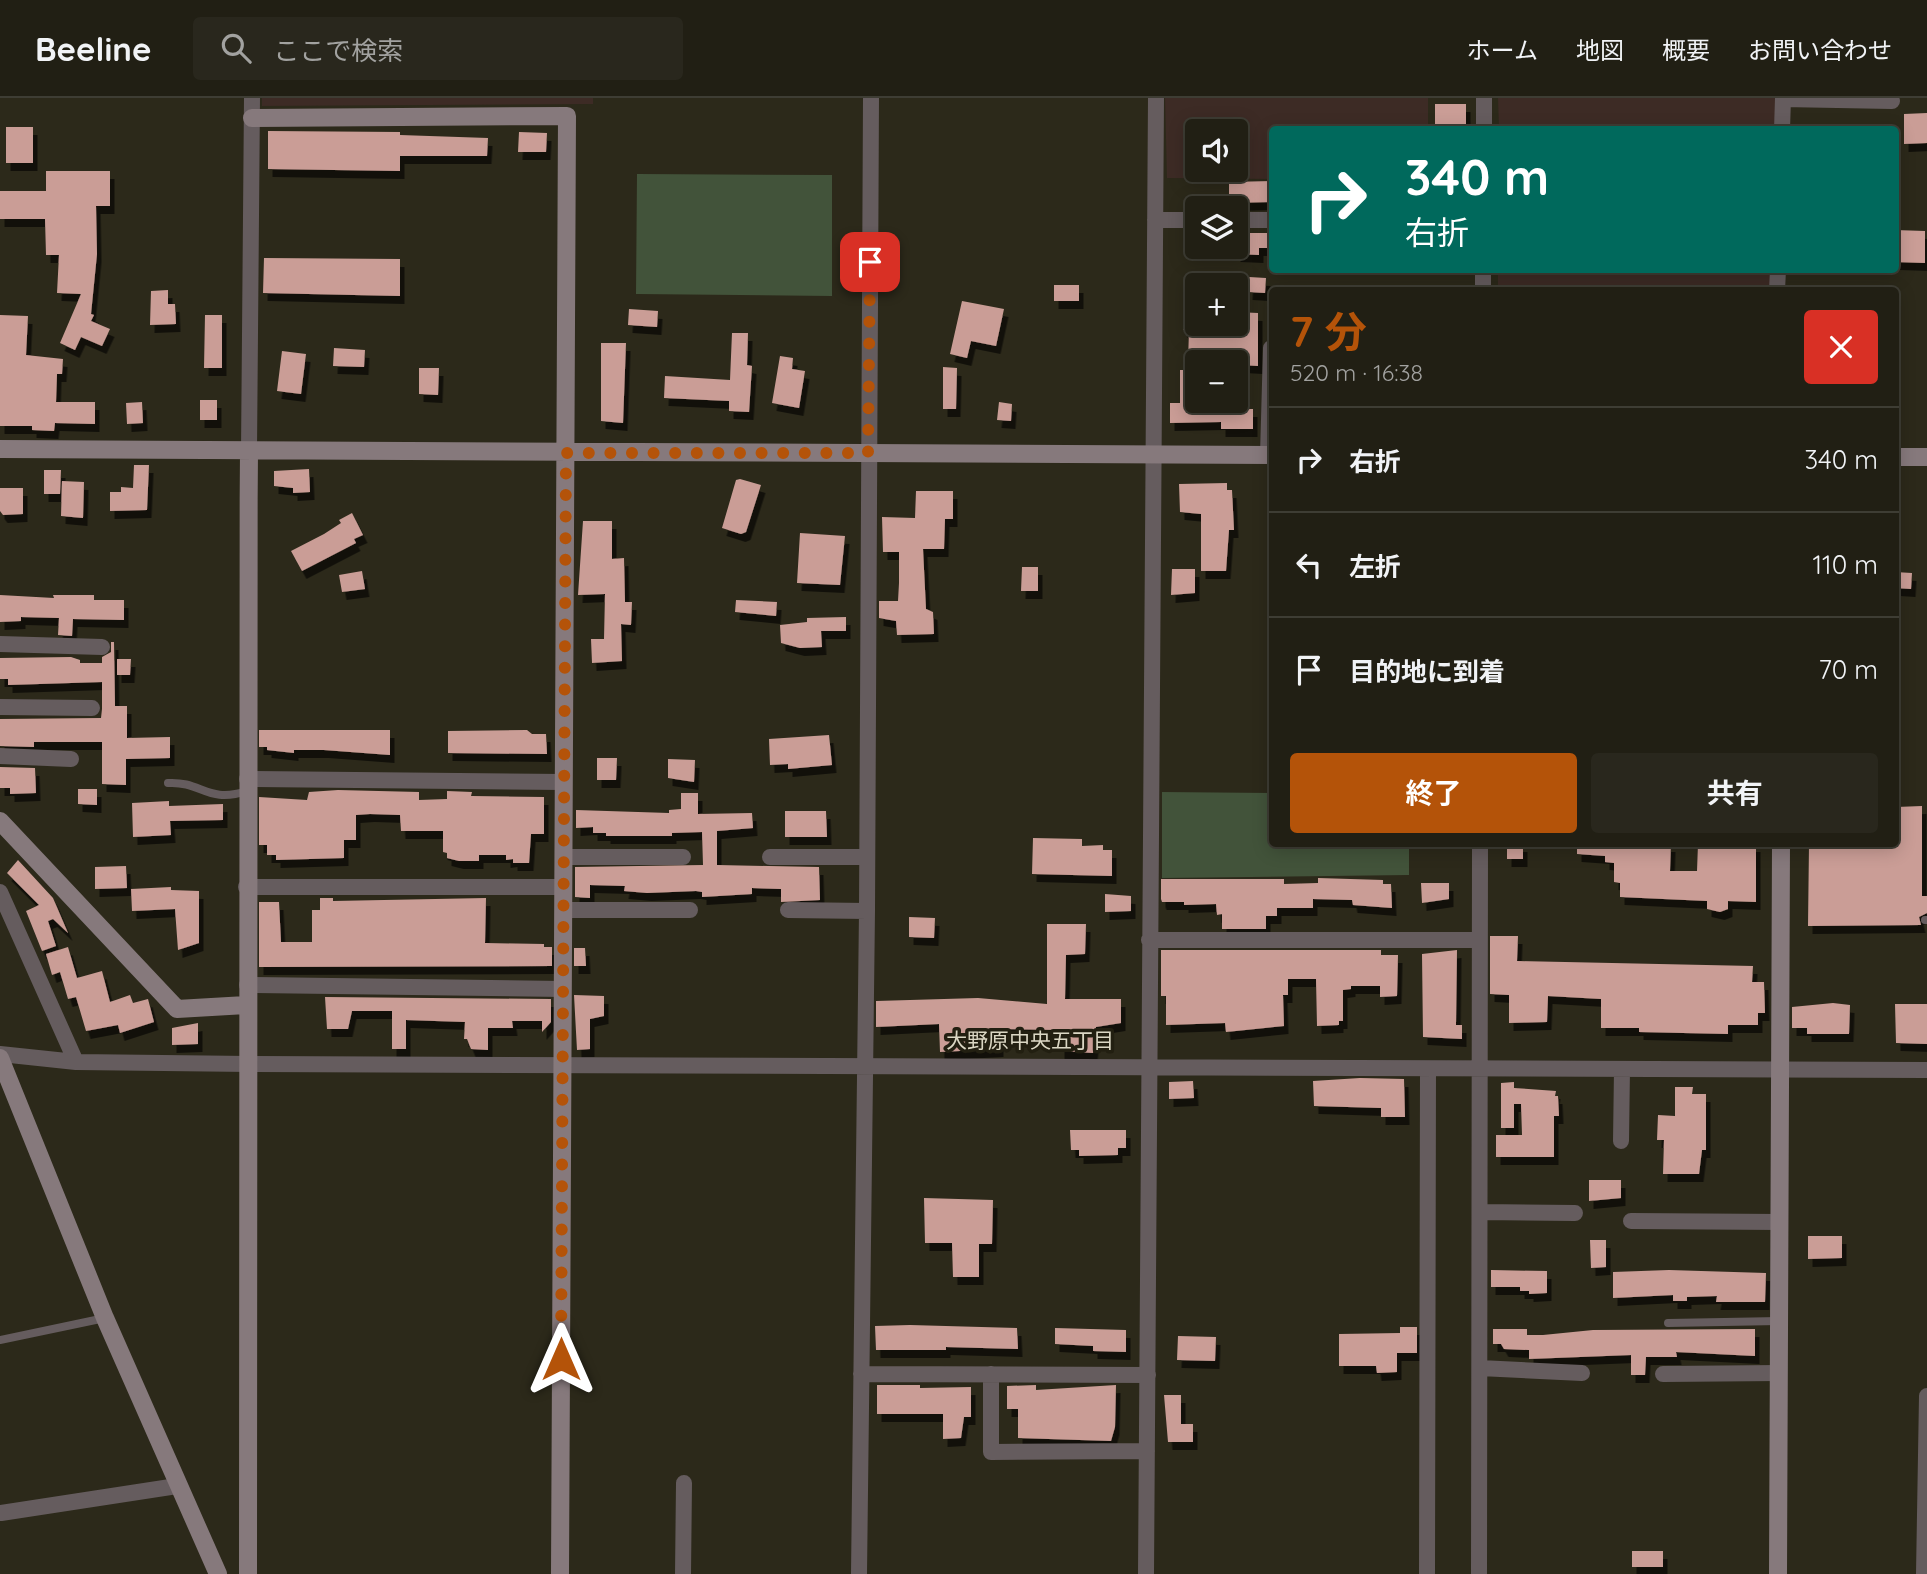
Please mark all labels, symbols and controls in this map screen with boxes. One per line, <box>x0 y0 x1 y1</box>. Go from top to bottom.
search box <box>193 17 683 80</box>
text: Beeline <box>35 28 151 69</box>
icon: search <box>217 29 255 67</box>
text: ここで検索 <box>273 34 403 67</box>
text: ホーム <box>1467 35 1538 65</box>
text: 地図 <box>1576 35 1624 65</box>
text: 概要 <box>1662 35 1710 65</box>
text: お問い合わせ <box>1748 35 1892 65</box>
map controls <box>1185 119 1248 413</box>
button: sound <box>1185 119 1248 182</box>
text: 340 m <box>1405 146 1549 207</box>
icon: right <box>1290 154 1381 245</box>
button: layers <box>1185 196 1248 259</box>
text: 右折 <box>1405 212 1469 252</box>
pin <box>840 232 900 292</box>
icon: arrive <box>851 243 889 281</box>
button: + <box>1185 273 1248 336</box>
text: 7 分 <box>1290 305 1367 358</box>
button: close <box>1804 310 1878 384</box>
button: − <box>1185 350 1248 413</box>
text: 520 m · 16:38 <box>1290 358 1423 387</box>
icon: right <box>1290 441 1328 479</box>
text: 340 m <box>1804 443 1878 476</box>
text: 右折 <box>1349 445 1401 478</box>
icon: left <box>1290 546 1328 584</box>
text: 110 m <box>1812 548 1878 581</box>
text: 左折 <box>1349 550 1401 583</box>
icon: arrive <box>1290 651 1328 689</box>
text: 70 m <box>1818 653 1878 686</box>
text: 目的地に到着 <box>1349 655 1505 688</box>
button: 終了 <box>1290 753 1577 833</box>
button: 共有 <box>1591 753 1878 833</box>
district label: 大野原中央五丁目 <box>946 1027 1114 1053</box>
position arrow <box>524 1322 598 1396</box>

